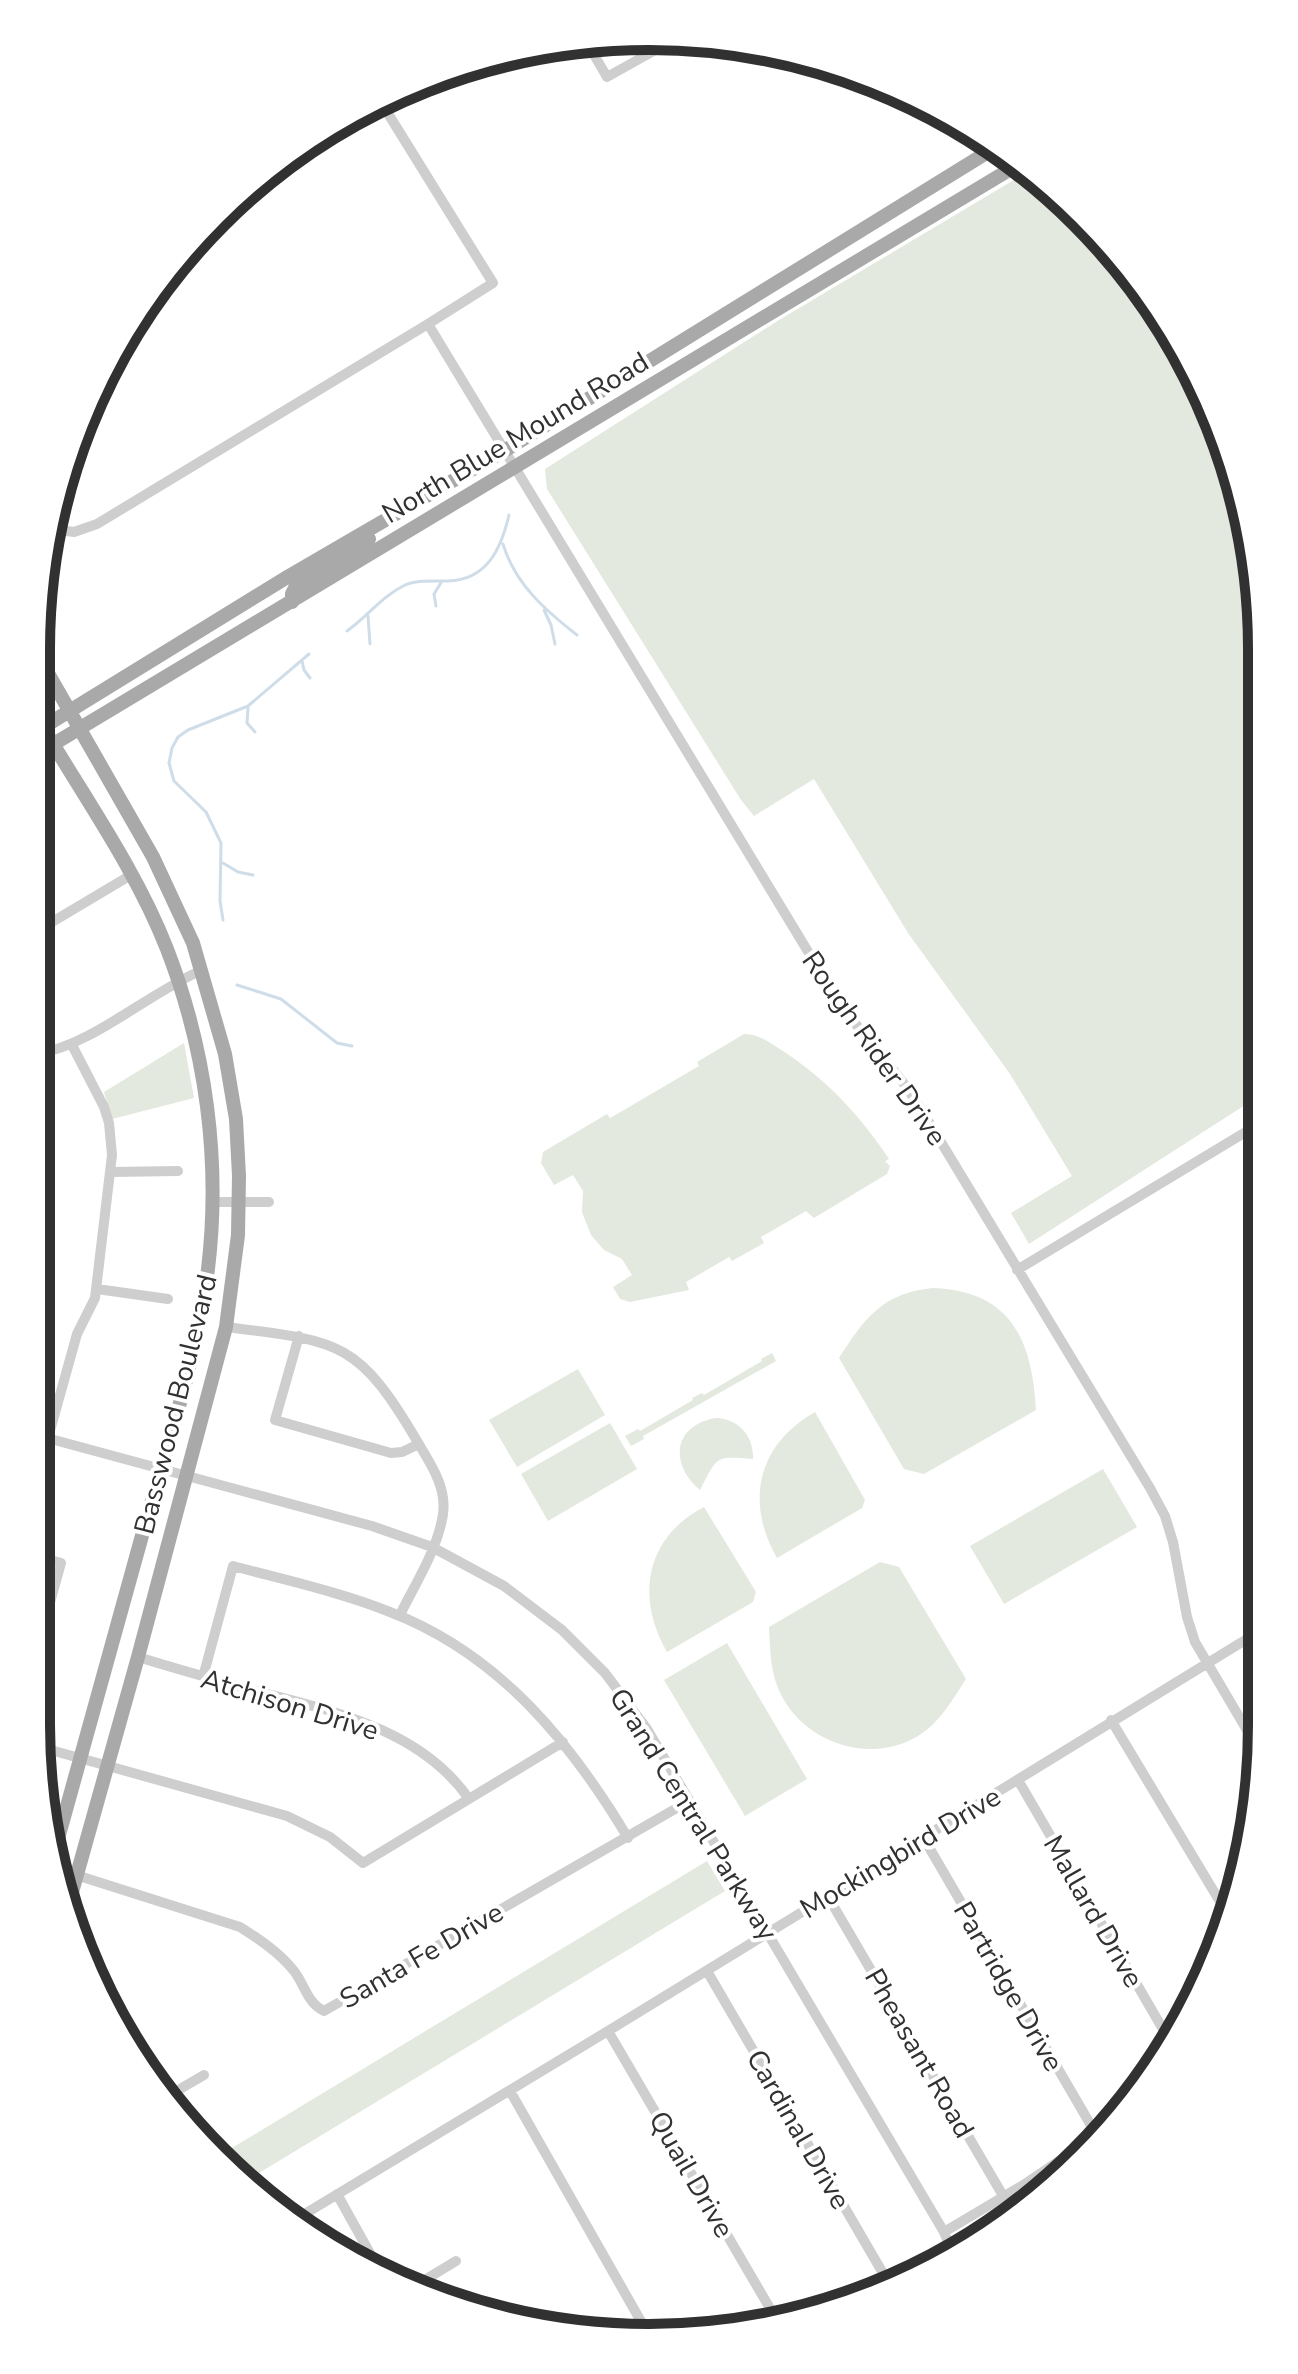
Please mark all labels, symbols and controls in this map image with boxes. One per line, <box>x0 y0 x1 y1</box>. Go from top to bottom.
street label: North Blue Mound Road <box>375 343 656 533</box>
street label: Rough Rider Drive <box>793 944 955 1153</box>
street label: Basswood Boulevard <box>125 1270 227 1538</box>
street label: Atchison Drive <box>196 1660 383 1750</box>
street label: Grand Central Parkway <box>600 1681 787 1948</box>
street label: Mockingbird Drive <box>793 1778 1008 1928</box>
street label: Mallard Drive <box>1034 1828 1152 1995</box>
street label: Santa Fe Drive <box>333 1894 510 2018</box>
street label: Partridge Drive <box>944 1895 1072 2078</box>
street label: Pheasant Road <box>855 1962 983 2145</box>
street label: Cardinal Drive <box>737 2043 859 2216</box>
street label: Quail Drive <box>640 2104 743 2245</box>

